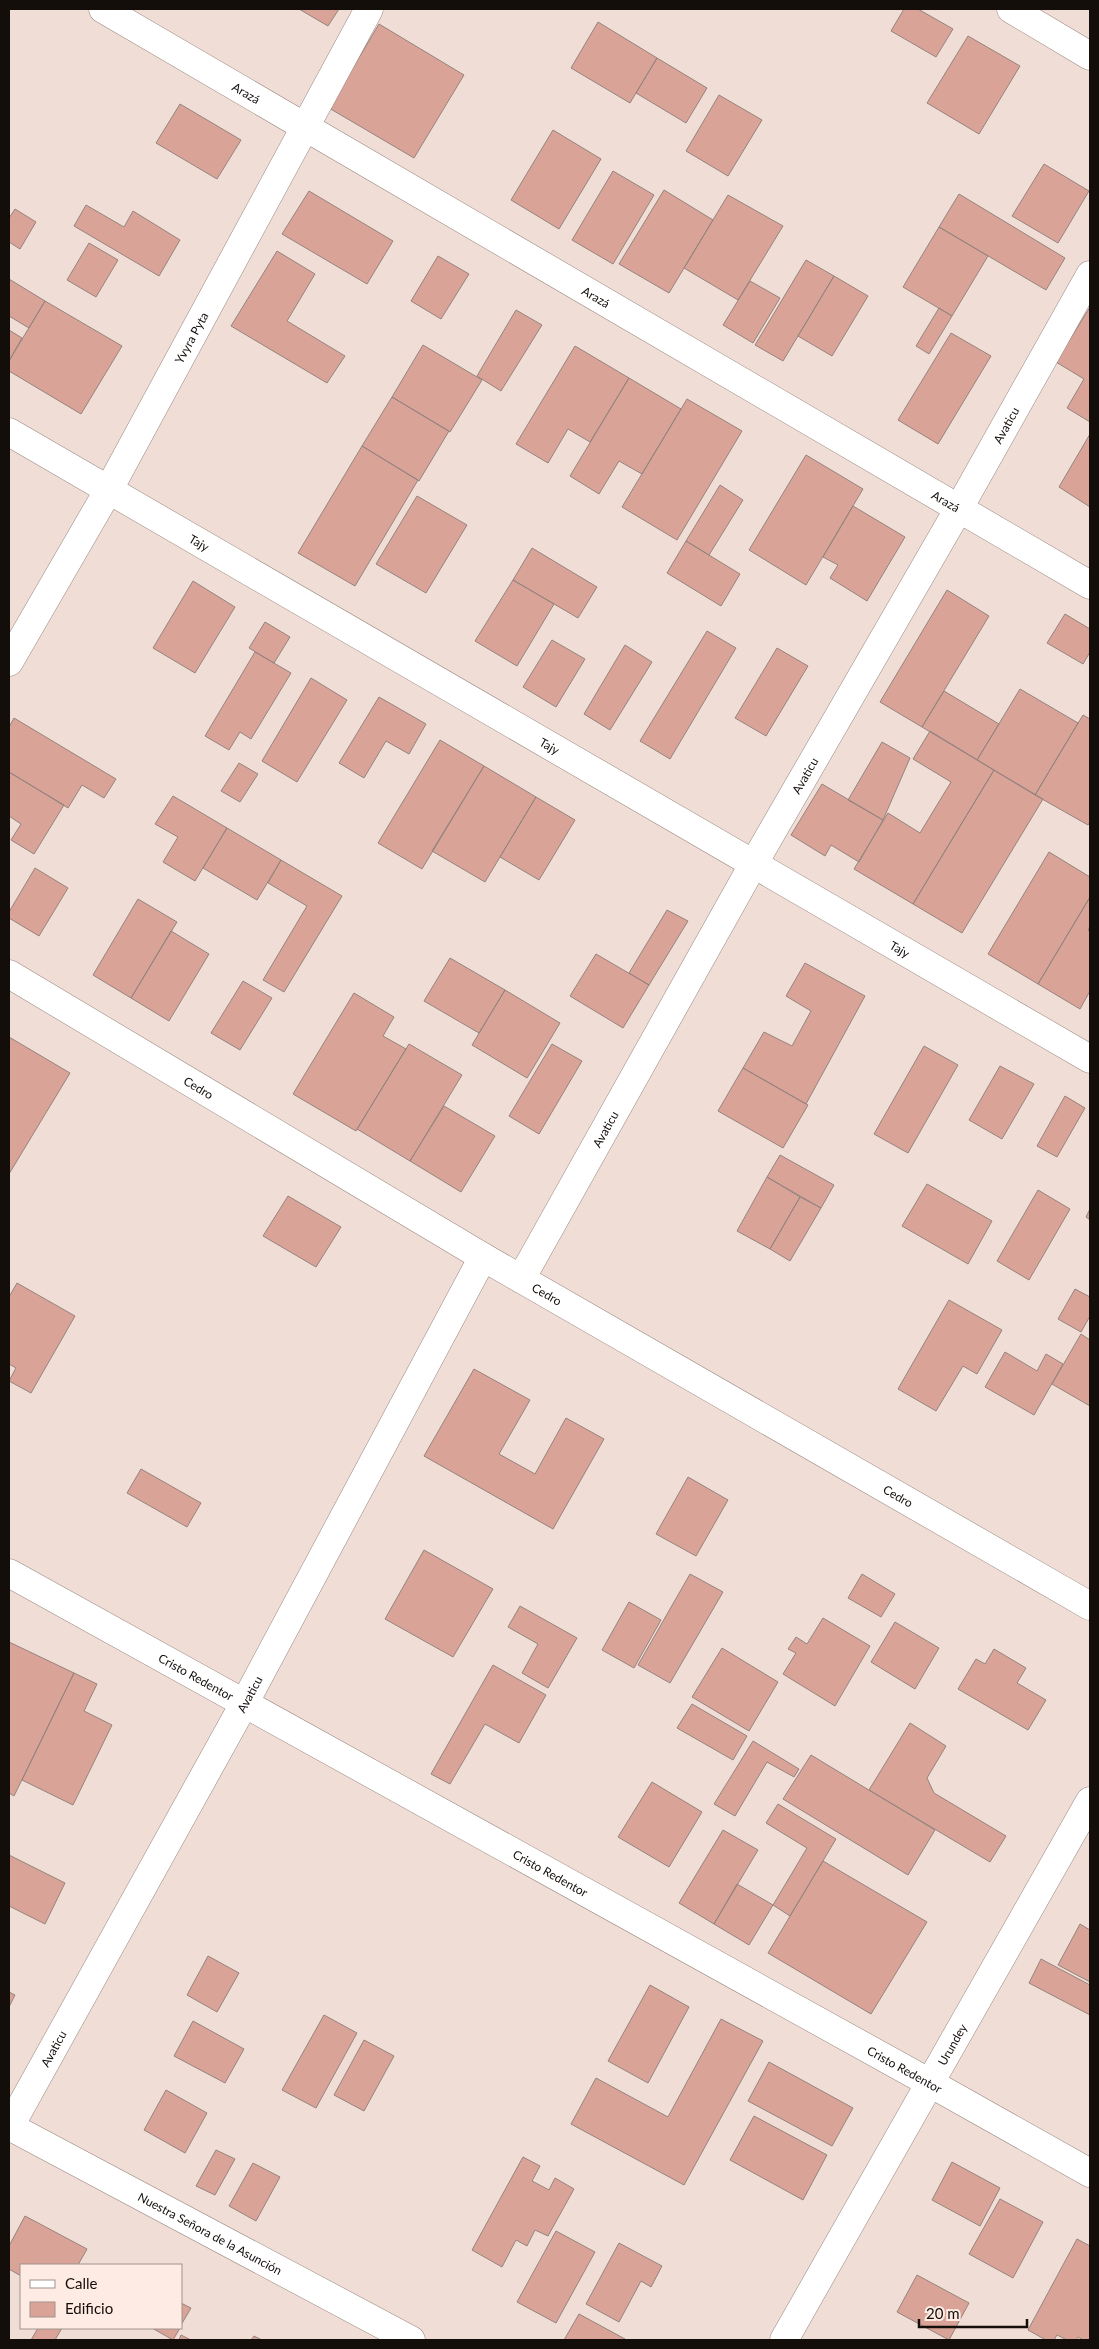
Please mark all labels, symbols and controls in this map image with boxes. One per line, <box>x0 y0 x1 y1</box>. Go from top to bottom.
street label: Arazá <box>230 79 263 107</box>
street label: Arazá <box>580 283 613 311</box>
street label: Yvyra Pyta <box>171 309 211 366</box>
street label: Avaticu <box>990 404 1022 446</box>
street label: Arazá <box>929 487 963 515</box>
street label: Tajy <box>187 531 213 554</box>
street label: Tajy <box>537 734 563 758</box>
street label: Avaticu <box>788 755 821 796</box>
street label: Tajy <box>887 937 913 961</box>
street label: Cedro <box>181 1073 216 1102</box>
street label: Avaticu <box>589 1108 621 1150</box>
street label: Cedro <box>530 1279 565 1308</box>
street label: Cedro <box>881 1481 916 1510</box>
street label: Cristo Redentor <box>156 1650 237 1704</box>
street label: Avaticu <box>233 1673 265 1715</box>
street label: Cristo Redentor <box>510 1846 591 1900</box>
street label: Urundey <box>934 2020 970 2068</box>
street label: Avaticu <box>37 2028 69 2069</box>
street label: Cristo Redentor <box>865 2042 945 2096</box>
street label: Nuestra Señora de la Asunción <box>136 2189 285 2278</box>
legend <box>20 2264 182 2329</box>
text: Calle <box>65 2274 98 2292</box>
scale bar <box>919 2296 1026 2328</box>
text: Edificio <box>65 2299 113 2317</box>
text: 20 m <box>926 2304 960 2322</box>

